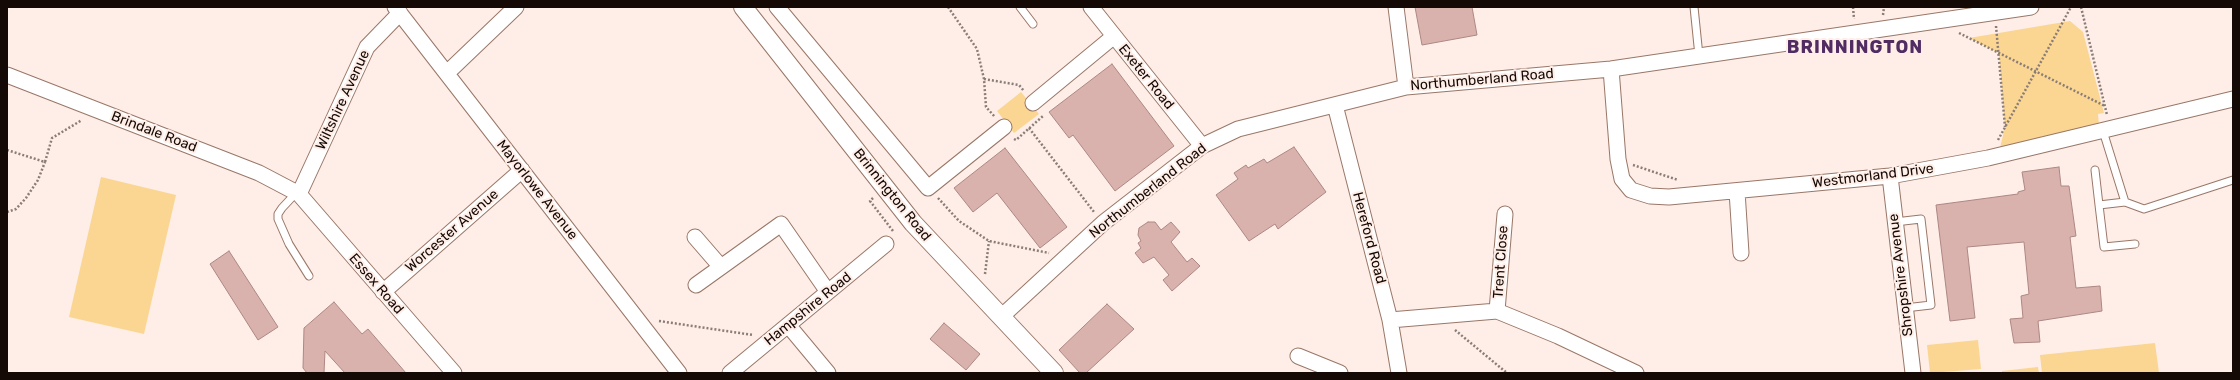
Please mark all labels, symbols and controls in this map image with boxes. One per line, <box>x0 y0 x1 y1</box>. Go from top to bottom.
district label: BRINNINGTON <box>1787 37 1923 59</box>
street label: Exeter Road <box>1115 41 1177 113</box>
street label: Wiltshire Avenue <box>313 48 373 152</box>
street label: Northumberland Road <box>1410 65 1554 95</box>
street label: Brindale Road <box>109 108 199 156</box>
street label: Mayorlowe Avenue <box>493 137 581 243</box>
street label: Northumberland Road <box>1086 140 1210 242</box>
street label: Brinnington Road <box>850 145 934 245</box>
street label: Westmorland Drive <box>1811 160 1935 192</box>
street label: Worcester Avenue <box>402 186 502 276</box>
street label: Hereford Road <box>1349 190 1389 286</box>
street label: Shropshire Avenue <box>1885 213 1917 337</box>
street label: Trent Close <box>1490 225 1512 299</box>
street label: Essex Road <box>345 250 407 318</box>
street label: Hampshire Road <box>761 269 855 349</box>

